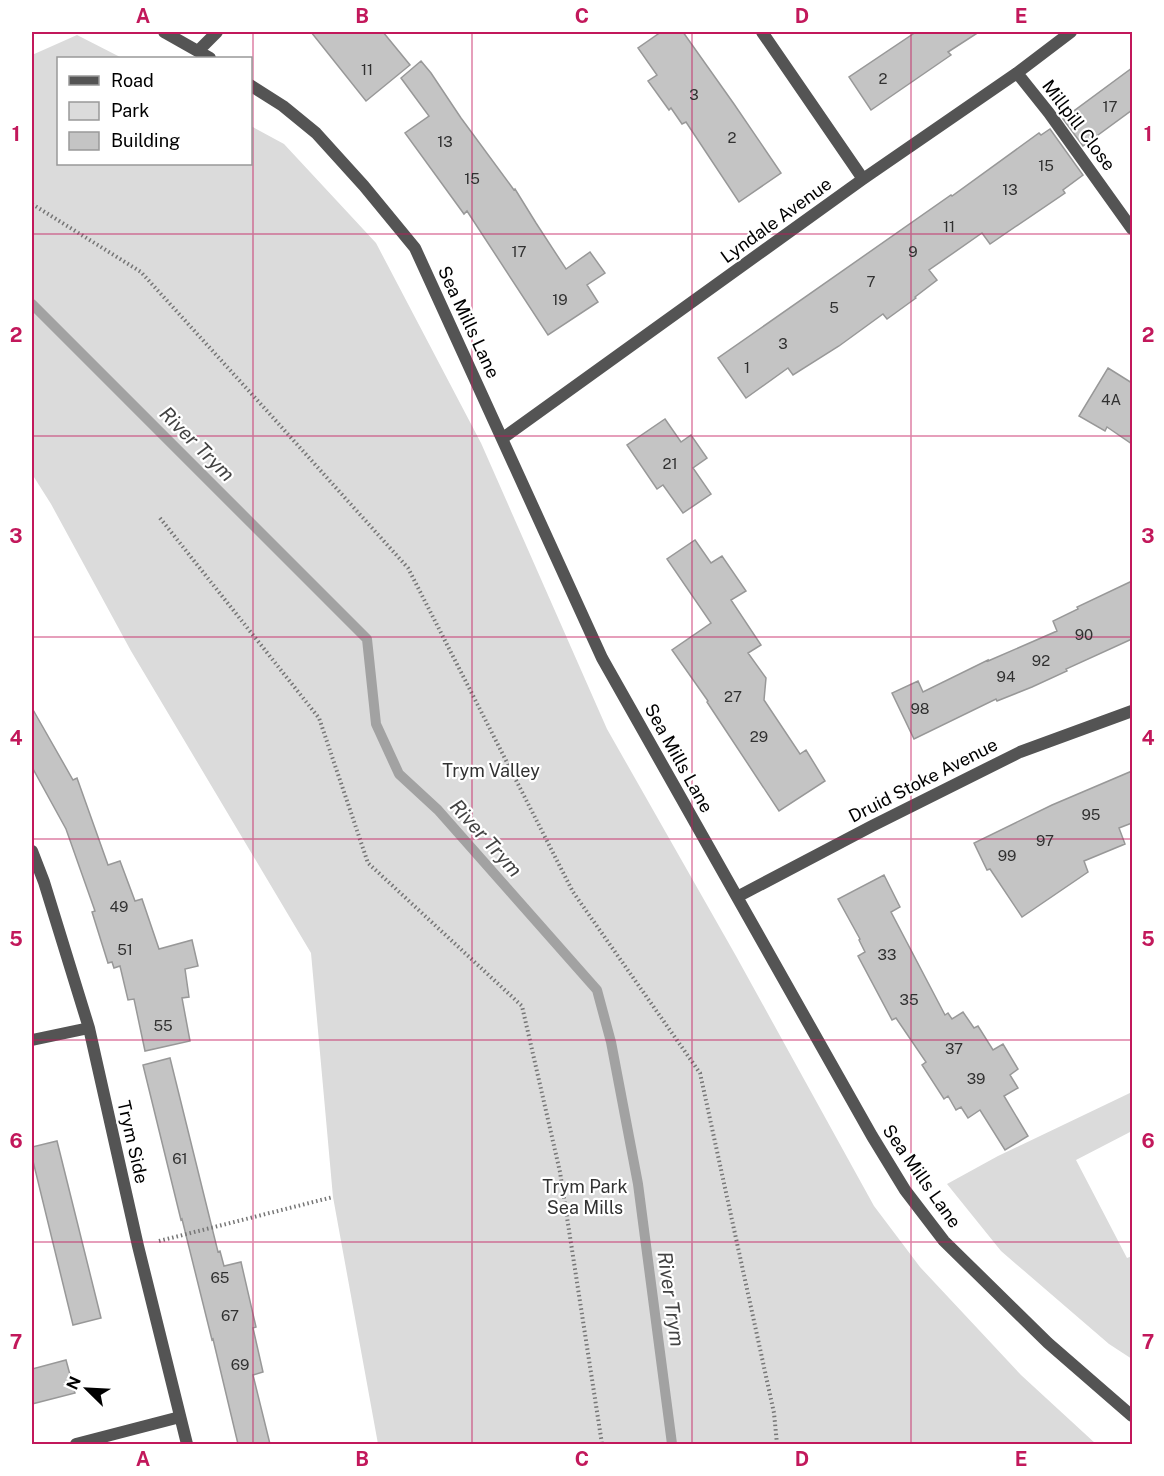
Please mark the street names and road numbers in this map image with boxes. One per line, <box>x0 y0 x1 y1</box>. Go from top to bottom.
street label: Millpill Close <box>1038 75 1120 175</box>
street label: Lyndale Avenue <box>717 173 835 267</box>
street label: Sea Mills Lane <box>434 263 504 381</box>
street label: Sea Mills Lane <box>640 700 718 816</box>
street label: Druid Stoke Avenue <box>845 733 1001 827</box>
street label: Trym Side <box>113 1099 153 1185</box>
street label: Sea Mills Lane <box>879 1120 965 1232</box>

